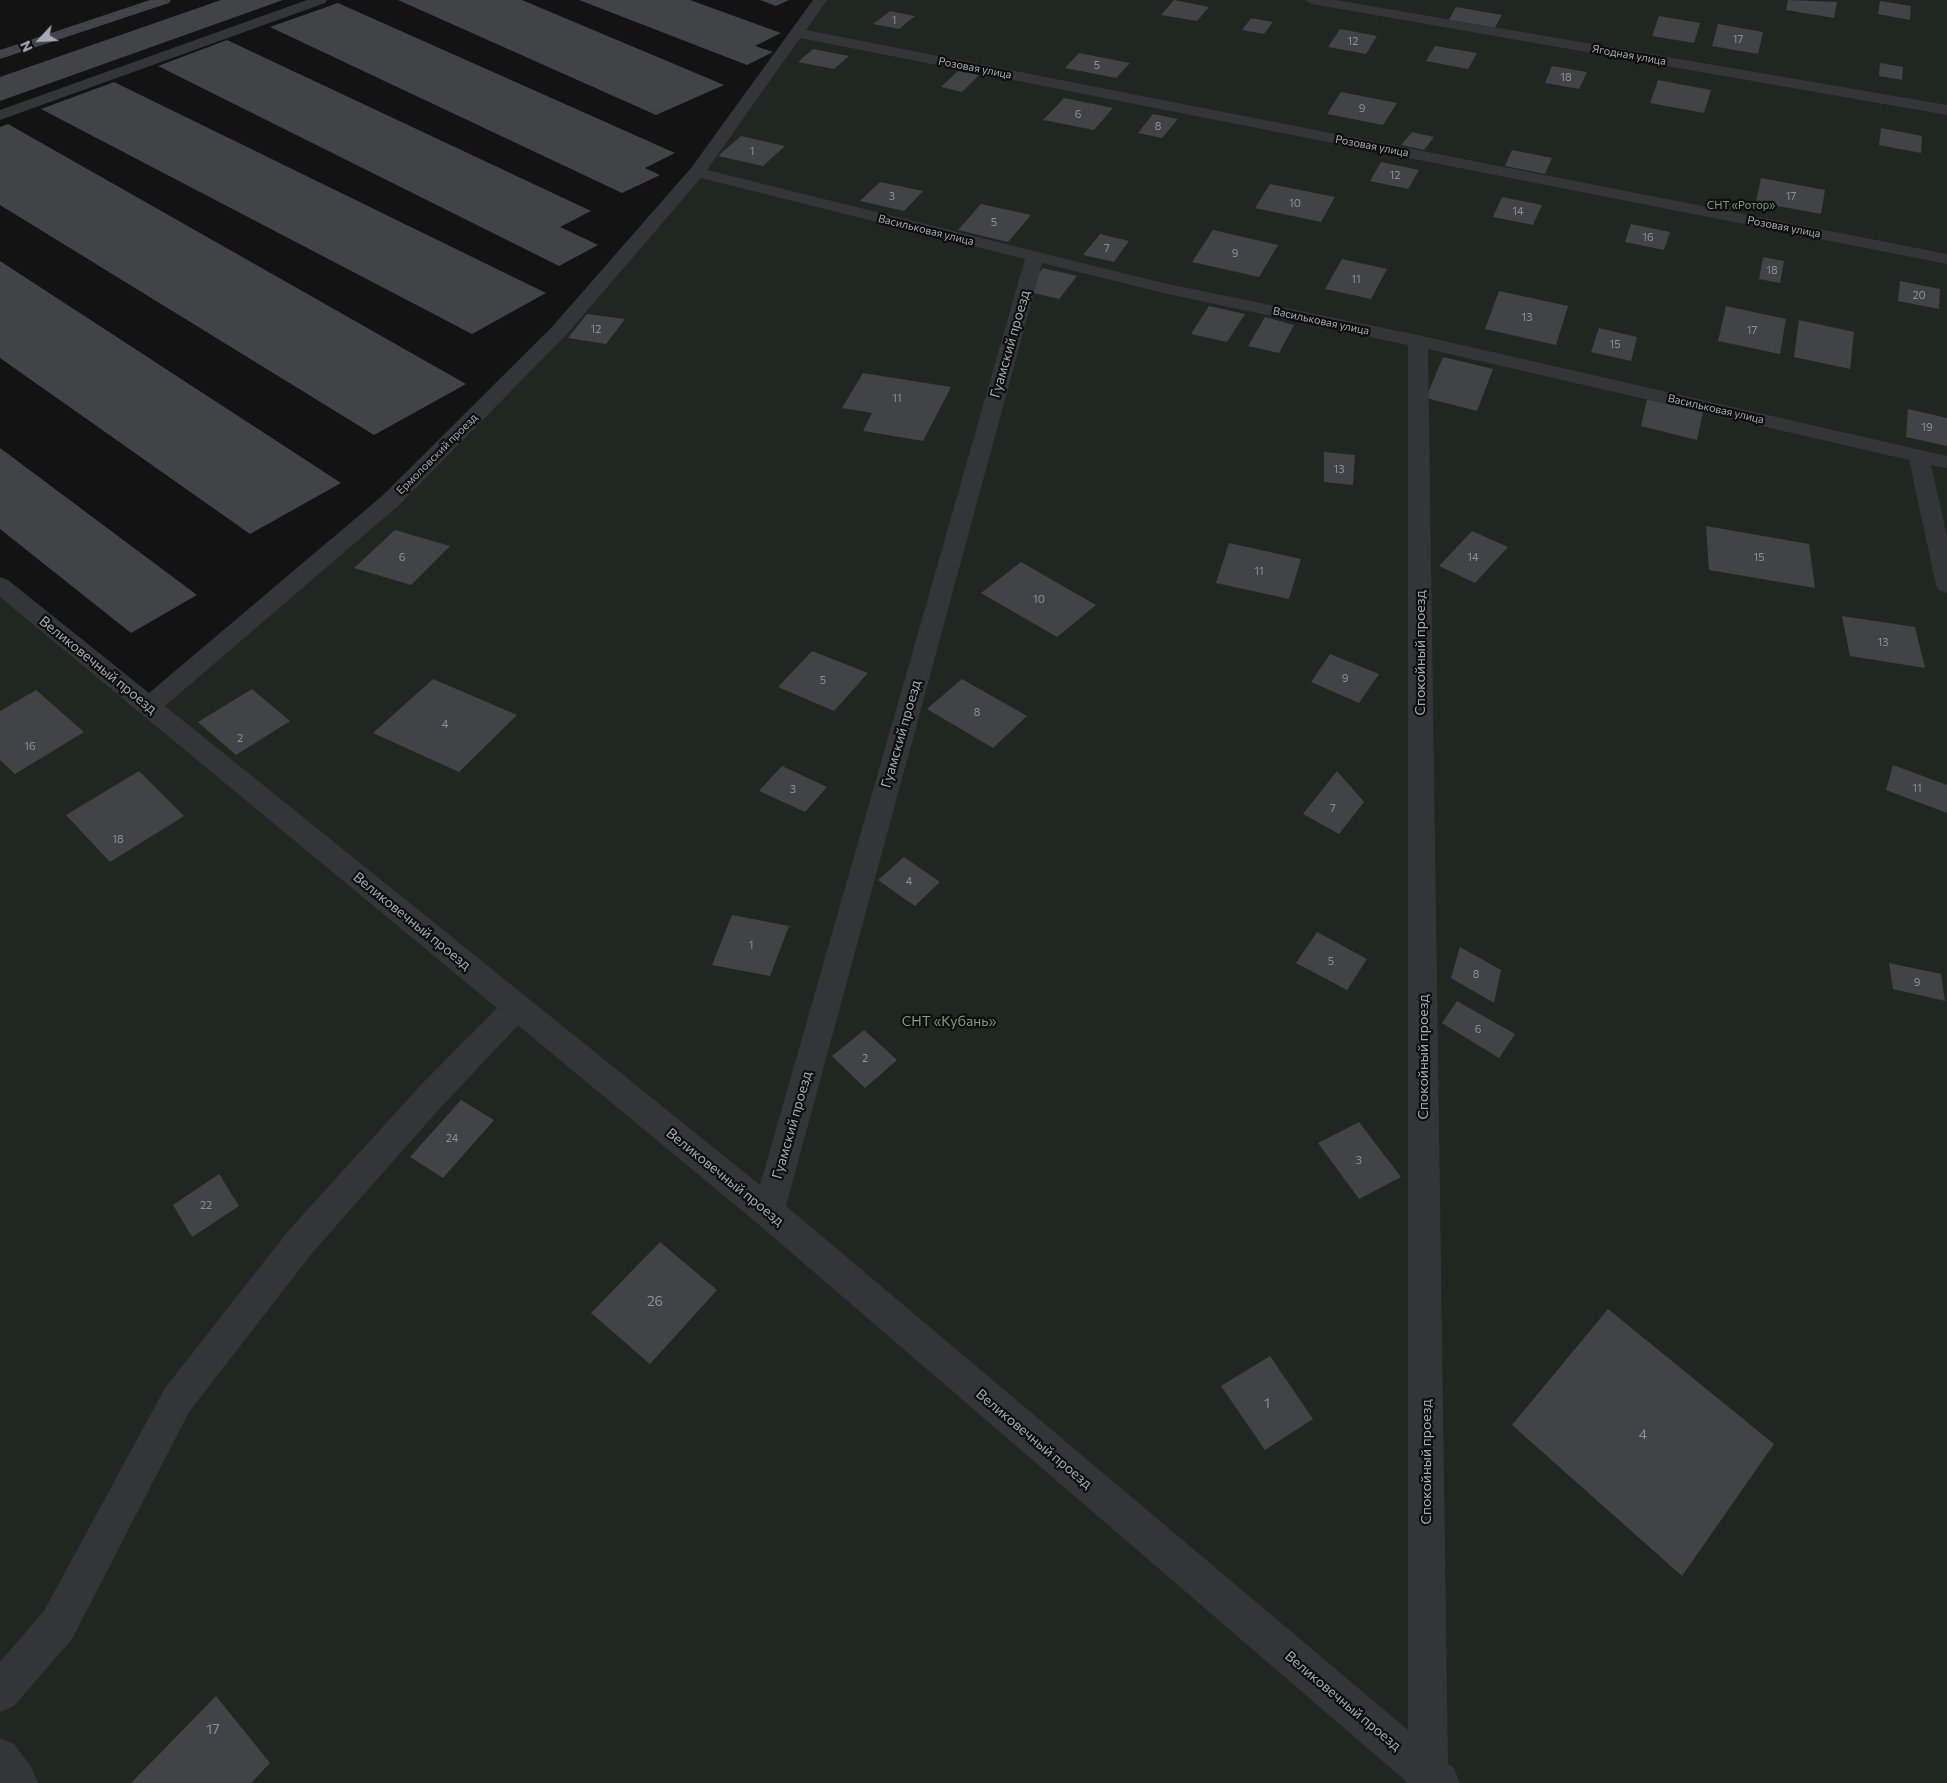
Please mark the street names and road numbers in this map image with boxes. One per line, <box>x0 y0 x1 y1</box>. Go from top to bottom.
street label: Ягодная улица <box>1591 42 1667 68</box>
street label: Розовая улица <box>937 54 1013 82</box>
street label: Розовая улица <box>1334 132 1410 160</box>
street label: Васильковая улица <box>877 212 975 248</box>
street label: Розовая улица <box>1746 213 1822 241</box>
street label: Гуамский проезд <box>987 288 1033 400</box>
street label: Васильковая улица <box>1272 304 1370 338</box>
street label: Васильковая улица <box>1667 392 1765 426</box>
street label: Ермоловский проезд <box>394 411 480 497</box>
street label: Спокойный проезд <box>1412 590 1428 716</box>
street label: Великовечный проезд <box>36 613 160 717</box>
street label: Гуамский проезд <box>878 678 924 790</box>
street label: Великовечный проезд <box>350 869 474 973</box>
street label: Спокойный проезд <box>1415 994 1431 1120</box>
street label: Гуамский проезд <box>769 1069 815 1181</box>
street label: Великовечный проезд <box>663 1125 787 1229</box>
street label: Великовечный проезд <box>973 1386 1095 1492</box>
street label: Спокойный проезд <box>1418 1399 1434 1525</box>
street label: Великовечный проезд <box>1282 1648 1404 1754</box>

